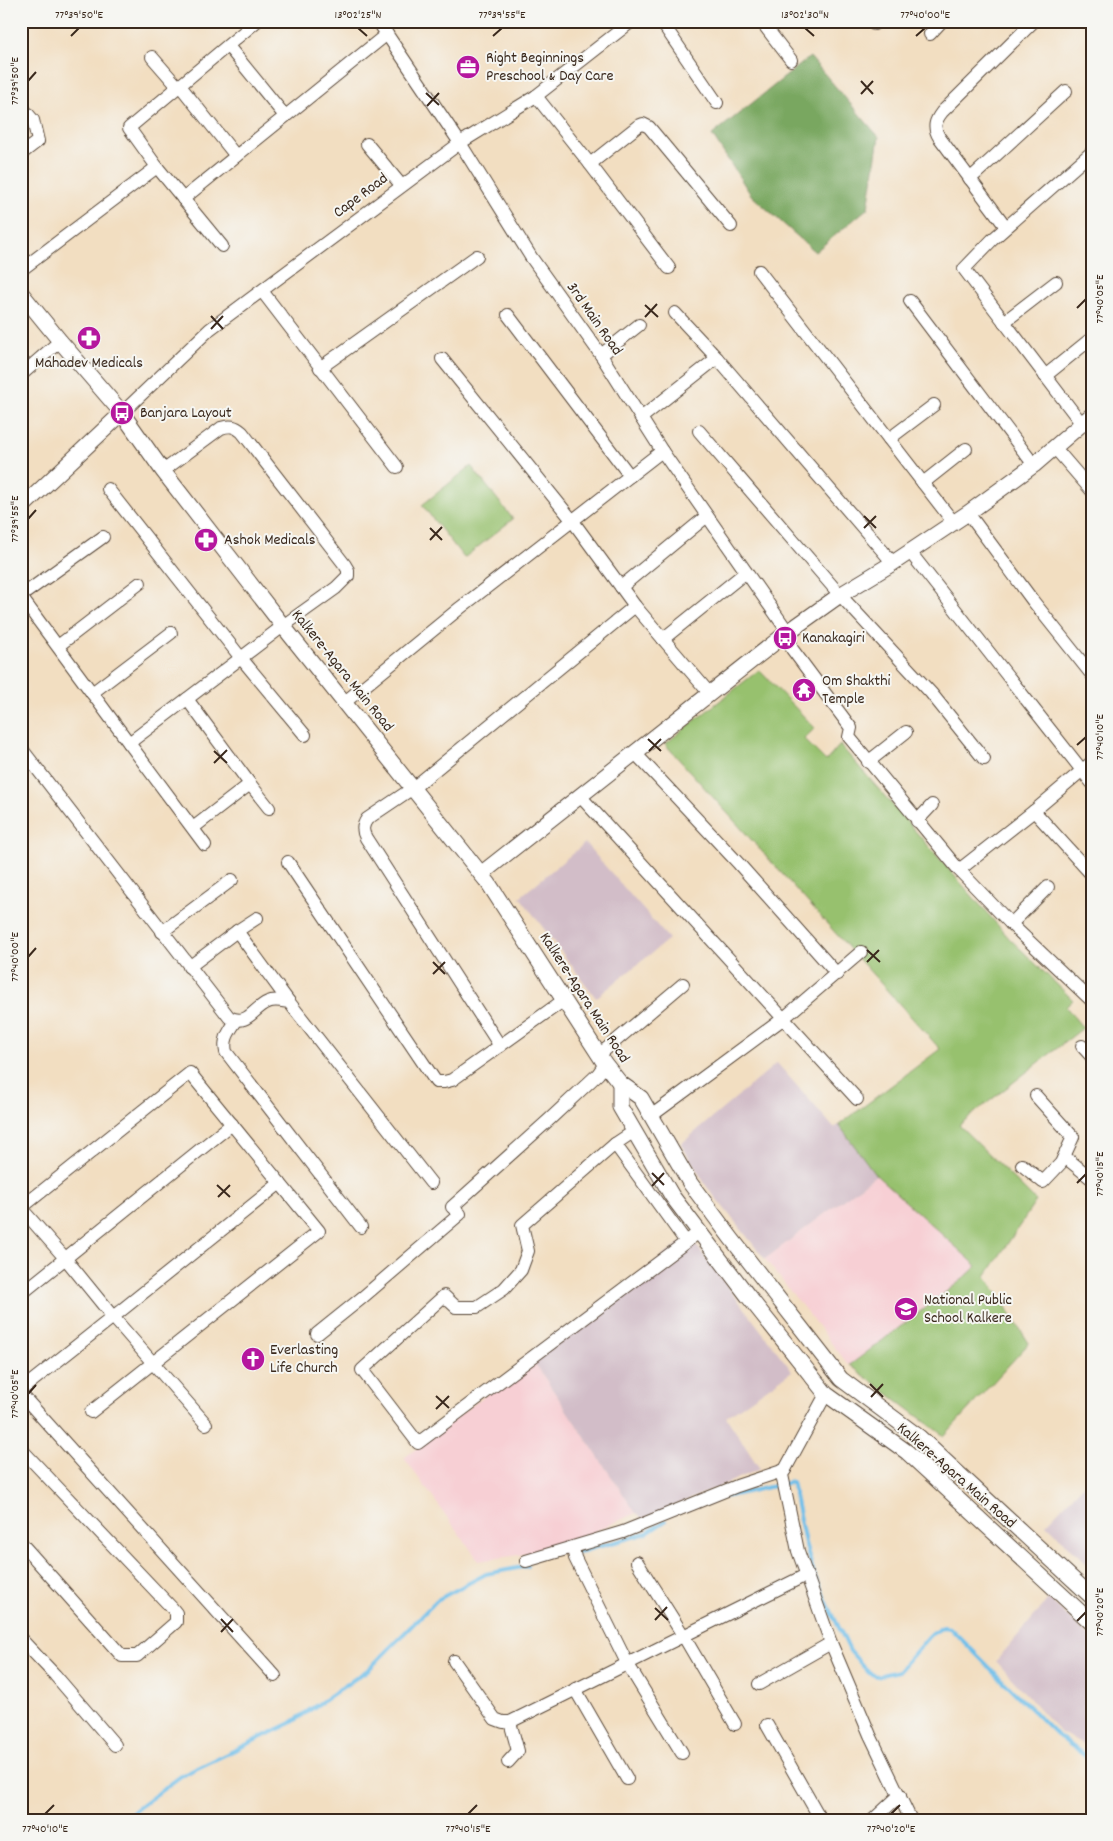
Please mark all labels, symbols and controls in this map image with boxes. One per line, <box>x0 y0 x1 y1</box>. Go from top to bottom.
text: 77°39'50"E <box>55 7 104 24</box>
text: 13°02'25"N <box>335 7 382 24</box>
text: 77°39'55"E <box>478 7 526 24</box>
text: 13°02'30"N <box>781 7 829 24</box>
text: 77°40'00"E <box>900 7 950 24</box>
place label: Right Beginnings Preschool & Day Care <box>486 47 613 88</box>
office icon: Right Beginnings Preschool & Day Care <box>455 54 481 80</box>
text: 77°39'50"E <box>7 56 24 105</box>
street label: Cape Road <box>329 168 393 224</box>
text: 77°40'05"E <box>1092 274 1109 323</box>
street label: 3rd Main Road <box>560 278 628 360</box>
pharmacy icon: Mahadev Medicals <box>76 325 102 351</box>
place label: Mahadev Medicals <box>35 352 143 375</box>
bus stop icon: Banjara Layout <box>109 400 135 426</box>
place label: Banjara Layout <box>140 402 232 425</box>
text: 77°39'55"E <box>7 495 24 543</box>
pharmacy icon: Ashok Medicals <box>193 527 219 553</box>
place label: Ashok Medicals <box>224 529 316 552</box>
street label: Kalkere-Agara Main Road <box>285 605 399 737</box>
bus stop icon: Kanakagiri <box>772 625 798 651</box>
place label: Kanakagiri <box>802 627 865 650</box>
place label: Om Shakthi Temple <box>822 670 891 711</box>
temple icon: Om Shakthi Temple <box>791 677 817 703</box>
text: 77°40'10"E <box>1092 714 1109 760</box>
street label: Kalkere-Agara Main Road <box>533 928 635 1068</box>
text: 77°40'00"E <box>7 932 24 982</box>
text: 77°40'15"E <box>1092 1151 1109 1196</box>
place label: National Public School Kalkere <box>924 1289 1012 1330</box>
school or university icon: National Public School Kalkere <box>893 1296 919 1322</box>
place label: Everlasting Life Church <box>270 1339 338 1380</box>
church icon: Everlasting Life Church <box>240 1346 266 1372</box>
text: 77°40'05"E <box>7 1369 24 1418</box>
street label: Kalkere-Agara Main Road <box>891 1417 1021 1535</box>
text: 77°40'20"E <box>1092 1587 1109 1636</box>
text: 77°40'10"E <box>22 1821 68 1838</box>
text: 77°40'15"E <box>446 1821 491 1838</box>
text: 77°40'20"E <box>867 1821 916 1838</box>

